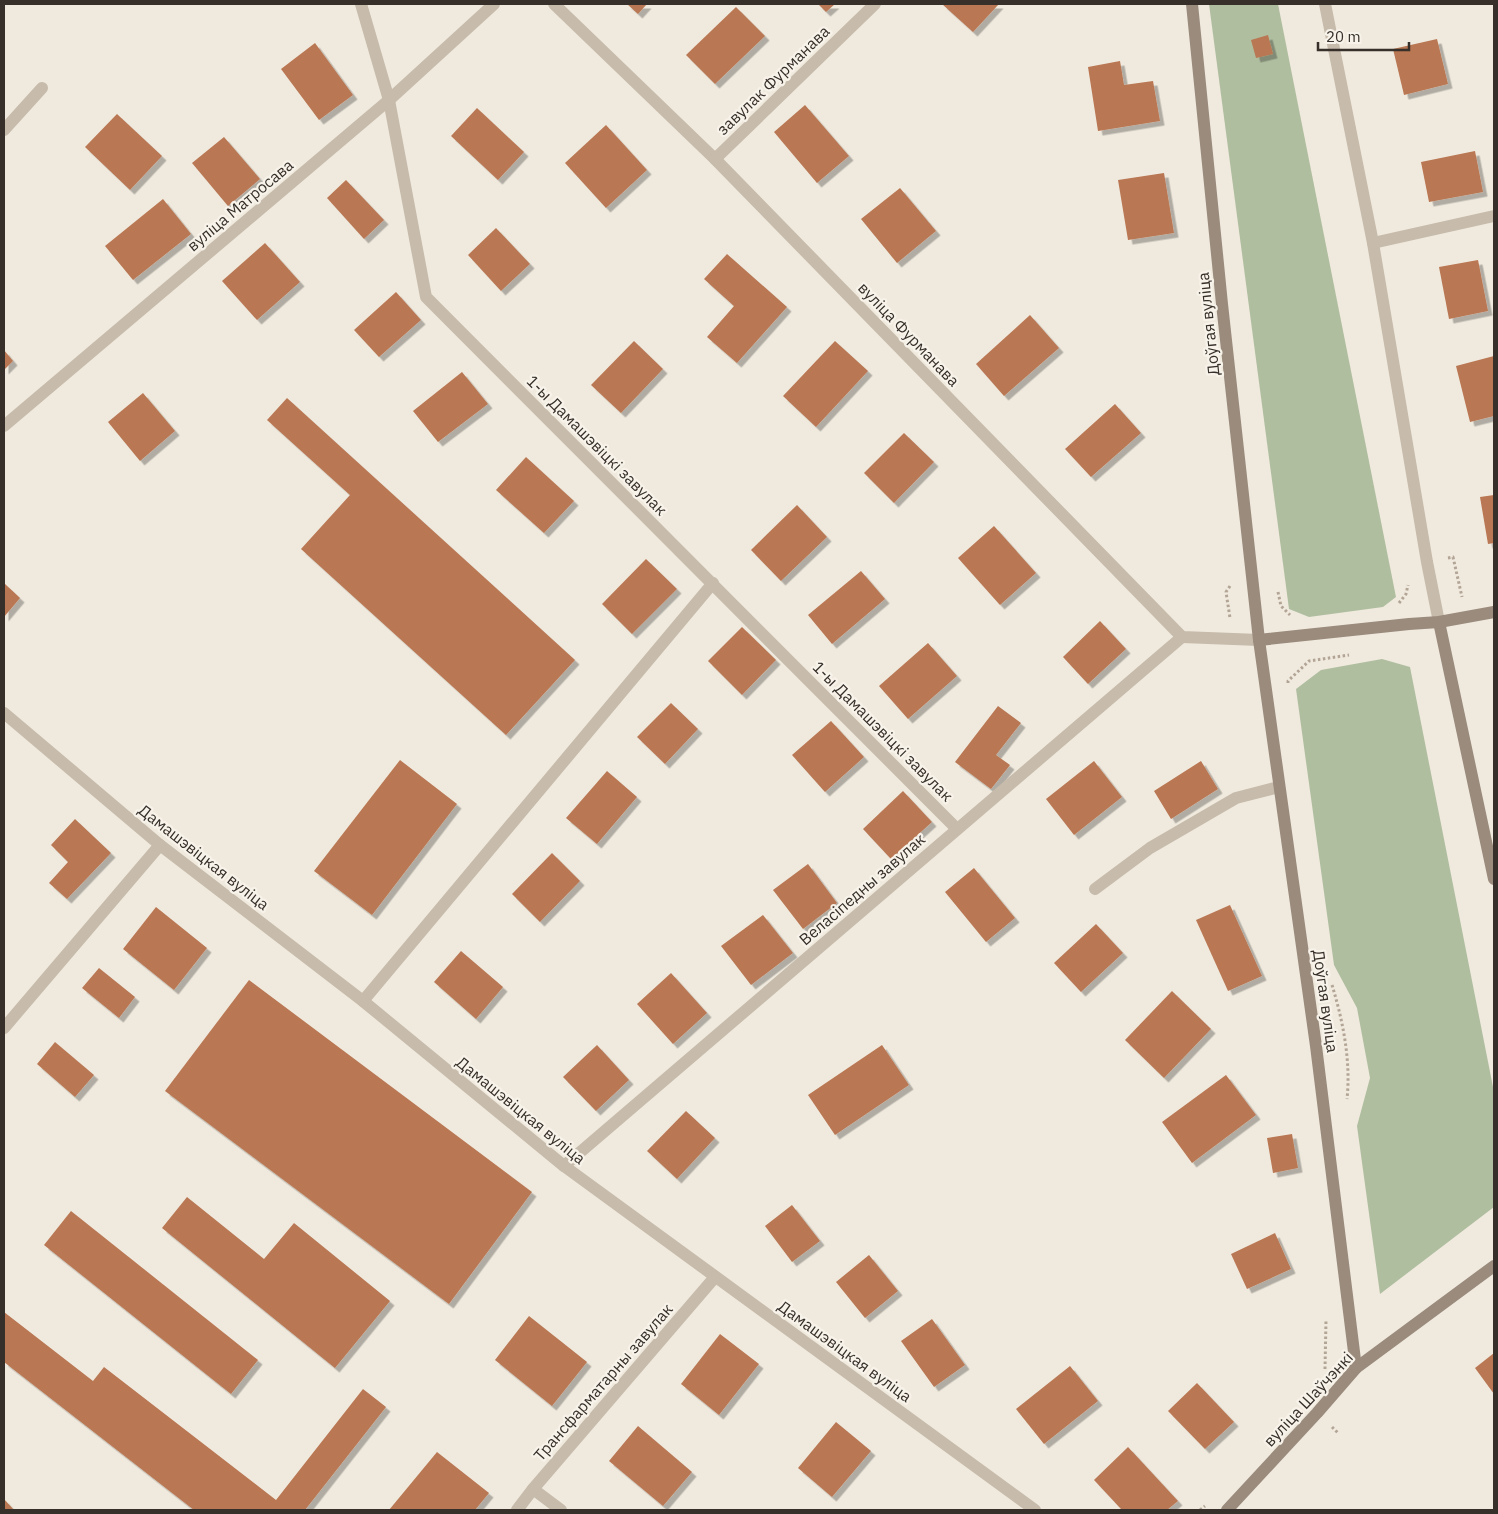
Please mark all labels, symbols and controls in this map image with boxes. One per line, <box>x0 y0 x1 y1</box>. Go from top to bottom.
scale bar <box>1318 20 1409 52</box>
street label: завулак Фурманава <box>712 21 834 139</box>
text: 20 m <box>1326 27 1361 46</box>
street label: вуліца Матросава <box>183 154 298 255</box>
street label: Доўгая вуліца <box>1193 271 1223 377</box>
street label: вуліца Фурманава <box>854 278 964 391</box>
street label: 1-ы Дамашэвіцкі завулак <box>523 371 672 520</box>
street label: 1-ы Дамашэвіцкі завулак <box>809 657 958 806</box>
street label: Дамашэвіцкая вуліца <box>135 800 274 915</box>
street label: Веласіпедны завулак <box>795 829 929 949</box>
street label: Доўгая вуліца <box>1309 948 1343 1054</box>
street label: Дамашэвіцкая вуліца <box>452 1052 590 1169</box>
street label: Дамашэвіцкая вуліца <box>774 1296 916 1407</box>
street label: Трансфарматарны завулак <box>529 1299 677 1465</box>
street label: вуліца Шаўчэнкі <box>1259 1347 1357 1451</box>

